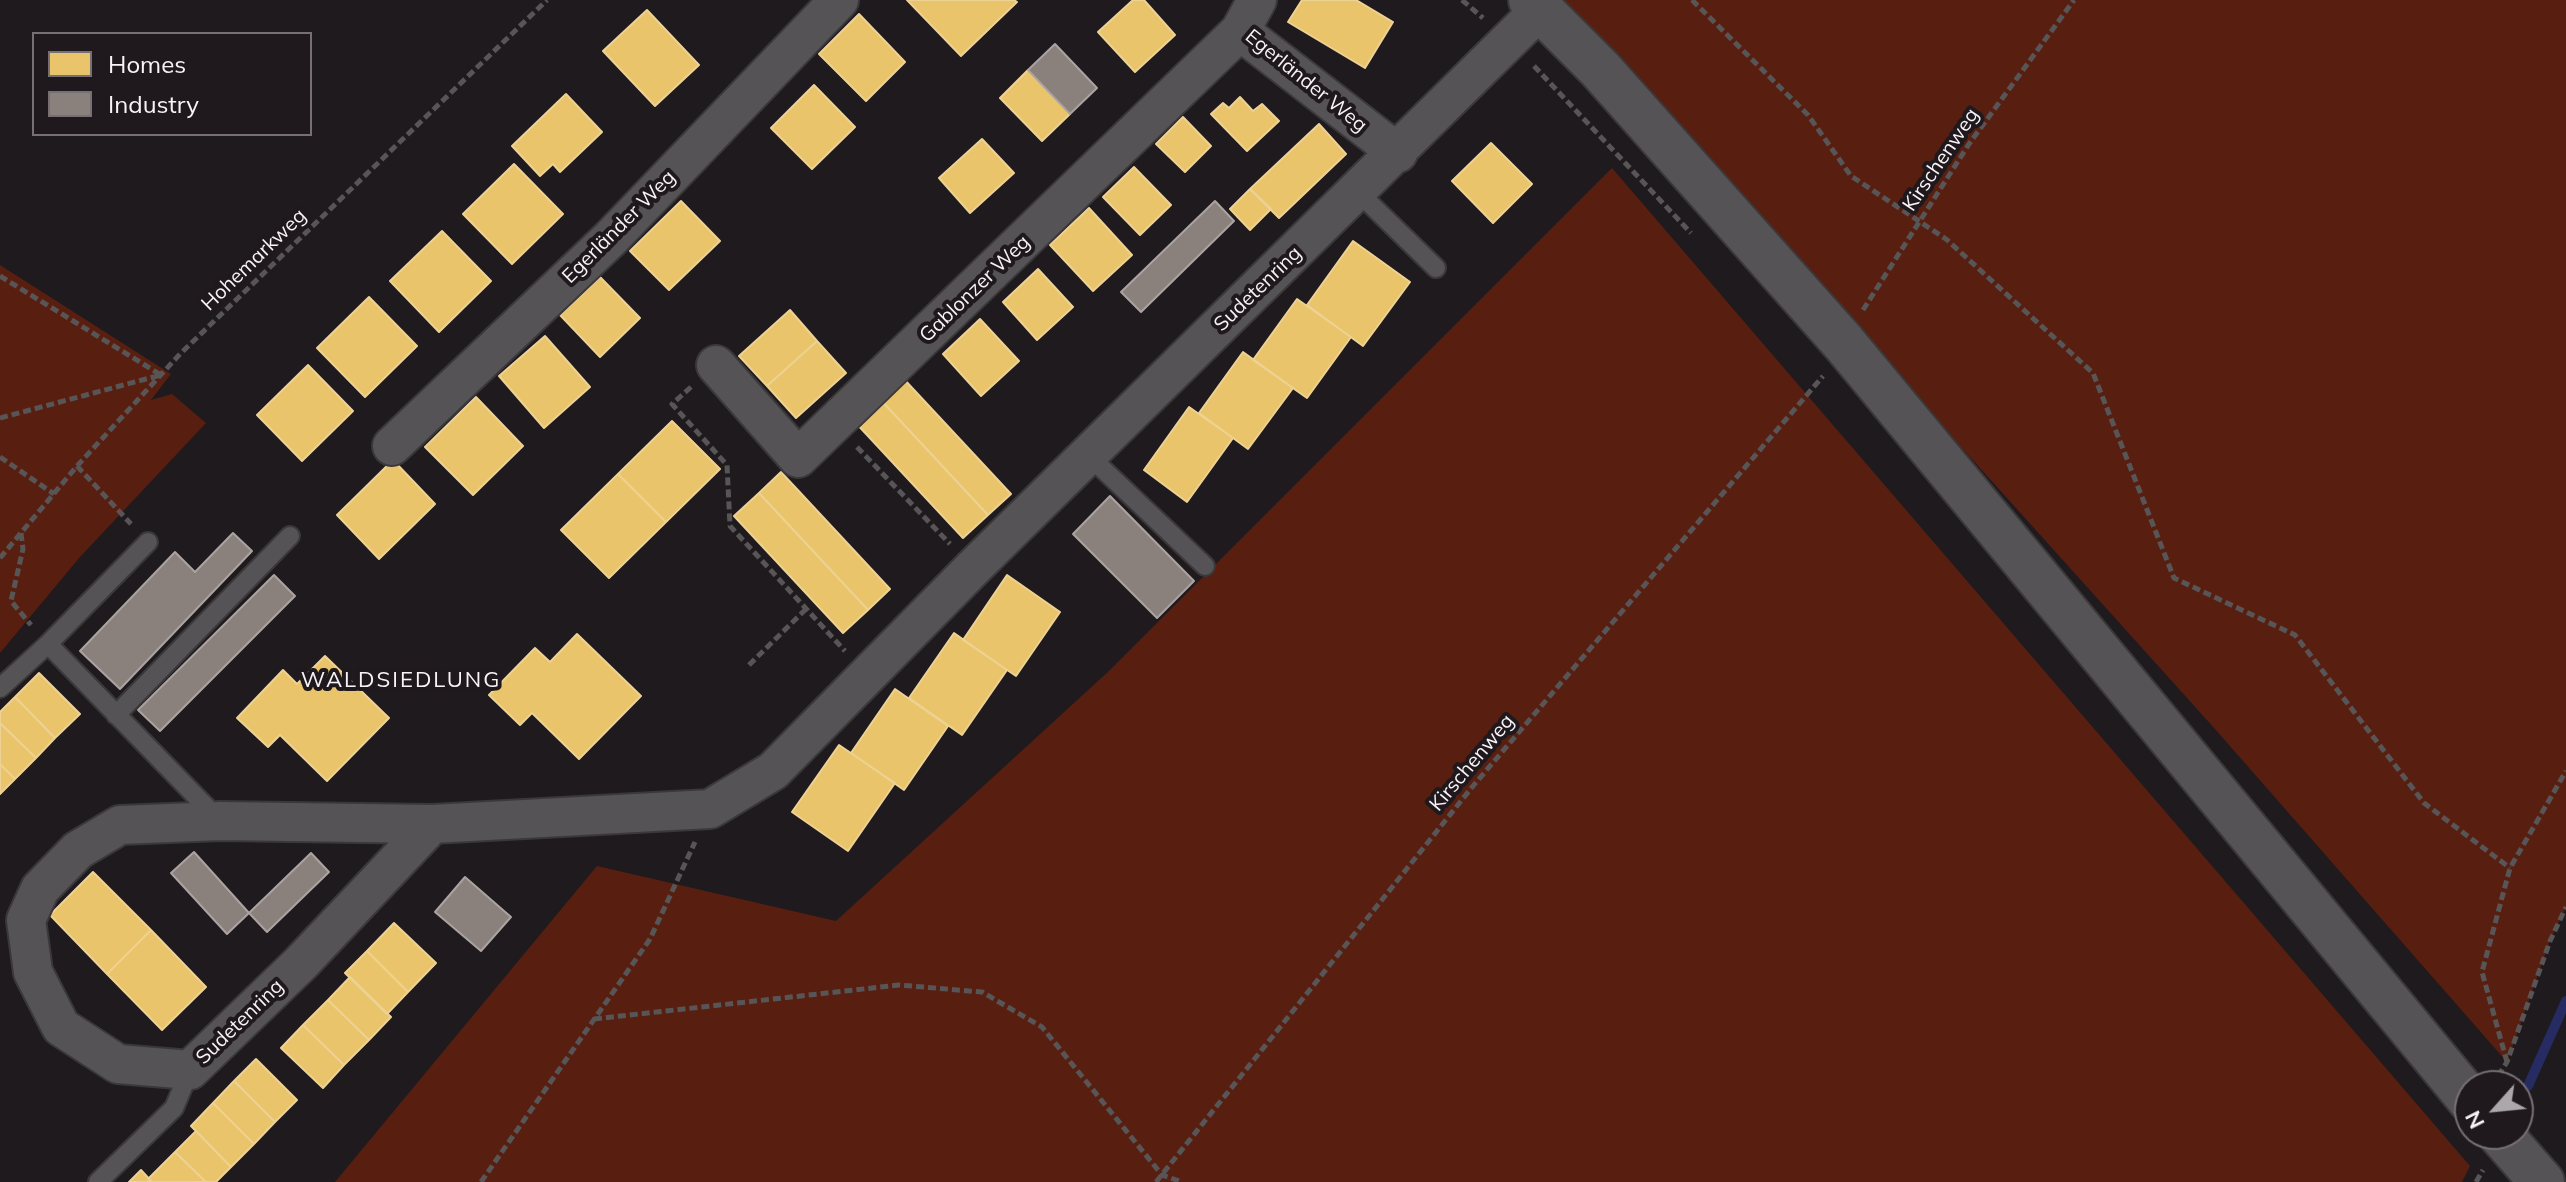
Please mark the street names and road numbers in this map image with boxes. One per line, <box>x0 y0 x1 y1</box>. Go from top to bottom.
street label: Egerländer Weg <box>1240 25 1372 137</box>
street label: Kirschenweg <box>1898 104 1984 216</box>
street label: Egerländer Weg <box>558 166 680 288</box>
street label: Hohemarkweg <box>197 204 311 316</box>
street label: Gablonzer Weg <box>915 230 1035 348</box>
street label: Sudetenring <box>1209 241 1307 337</box>
street label: Kirschenweg <box>1425 710 1519 816</box>
street label: Sudetenring <box>191 974 289 1070</box>

